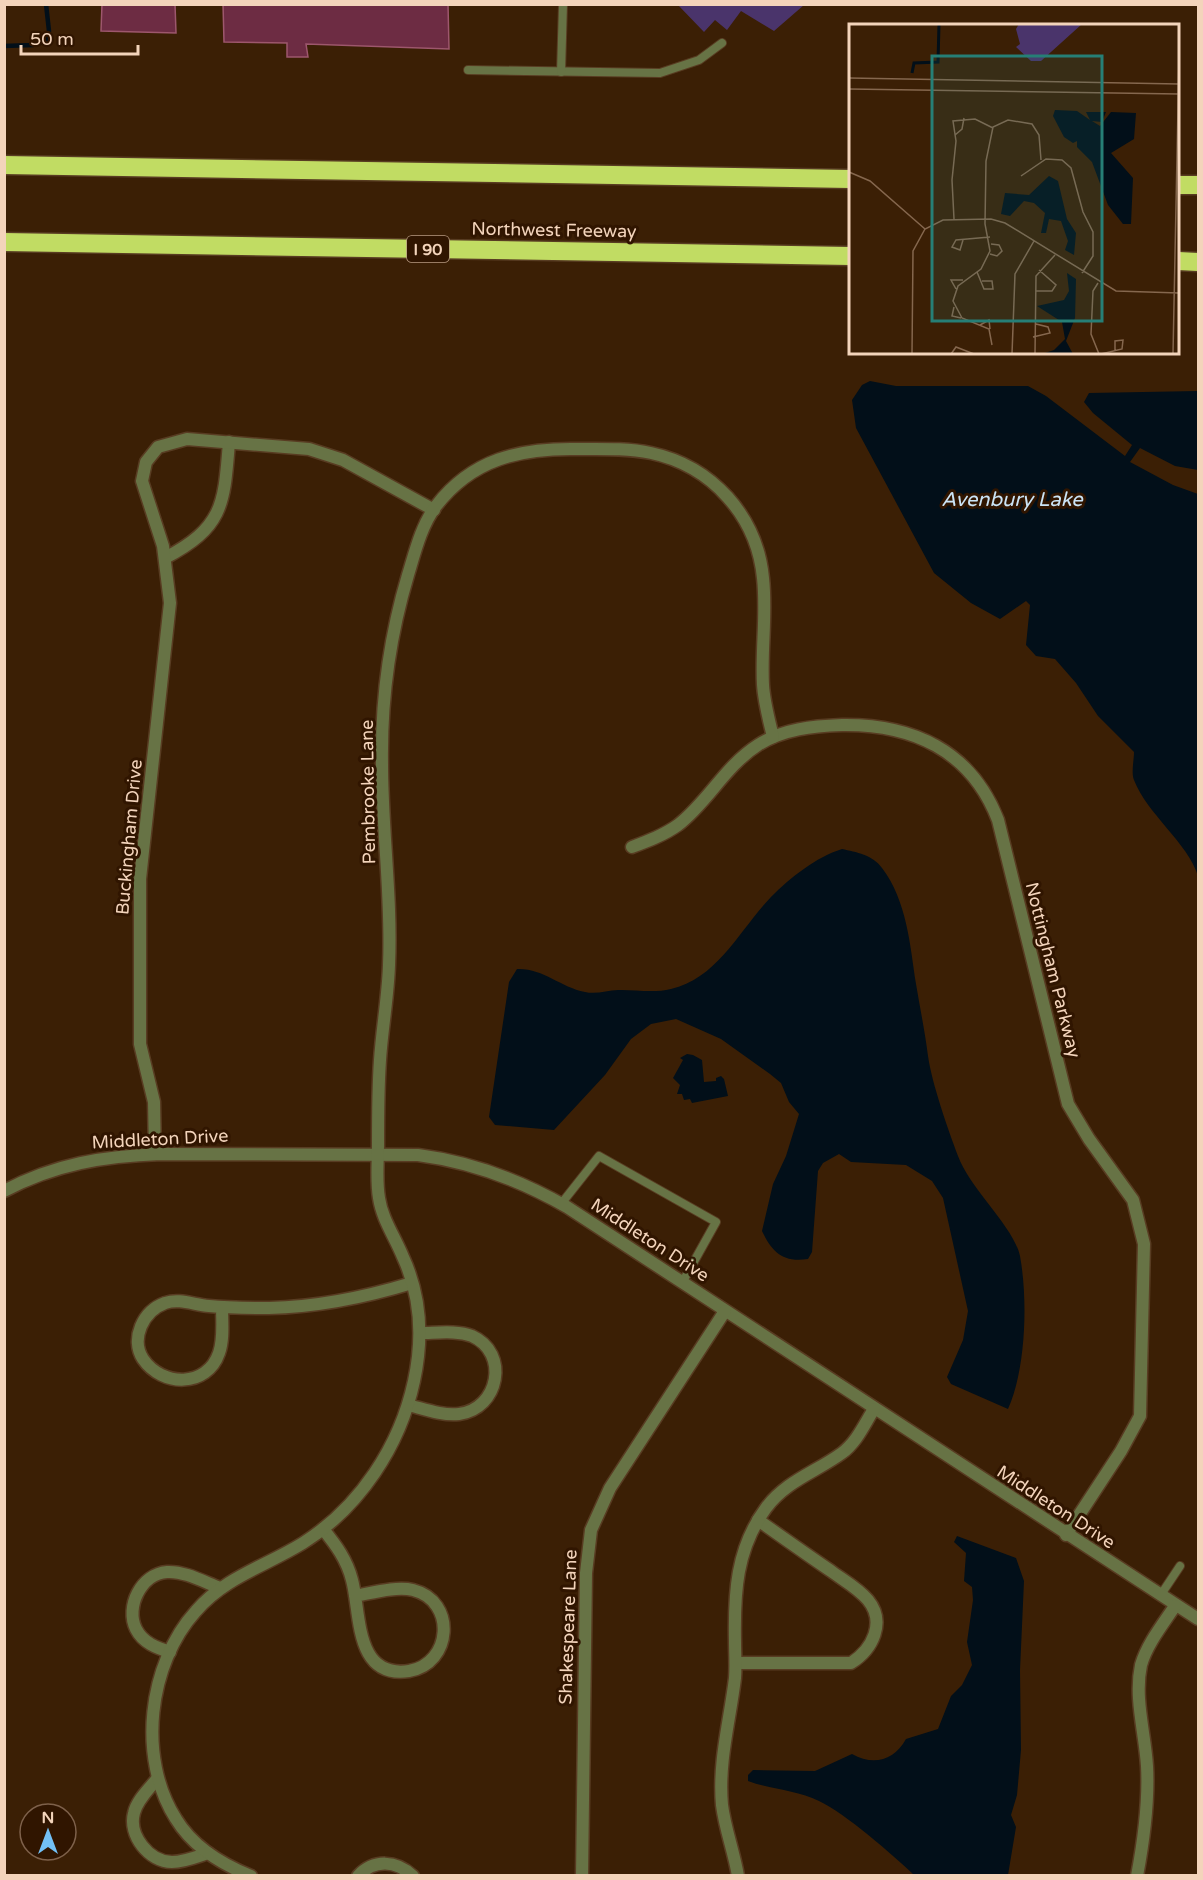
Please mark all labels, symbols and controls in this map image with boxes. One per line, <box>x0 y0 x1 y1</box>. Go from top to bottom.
scale bar <box>21 18 138 56</box>
inset map <box>849 24 1179 354</box>
text: 50 m <box>30 28 74 50</box>
street label: Northwest Freeway <box>471 218 637 242</box>
road number: I 90 <box>407 236 449 262</box>
water label: Avenbury Lake <box>941 488 1084 512</box>
street label: Pembrooke Lane <box>356 720 380 864</box>
street label: Buckingham Drive <box>111 758 147 916</box>
street label: Nottingham Parkway <box>1021 880 1086 1060</box>
street label: Middleton Drive <box>91 1124 229 1154</box>
street label: Middleton Drive <box>587 1194 713 1286</box>
street label: Middleton Drive <box>993 1461 1119 1553</box>
street label: Shakespeare Lane <box>554 1549 582 1705</box>
north arrow <box>18 1802 78 1862</box>
text: N <box>42 1808 54 1828</box>

